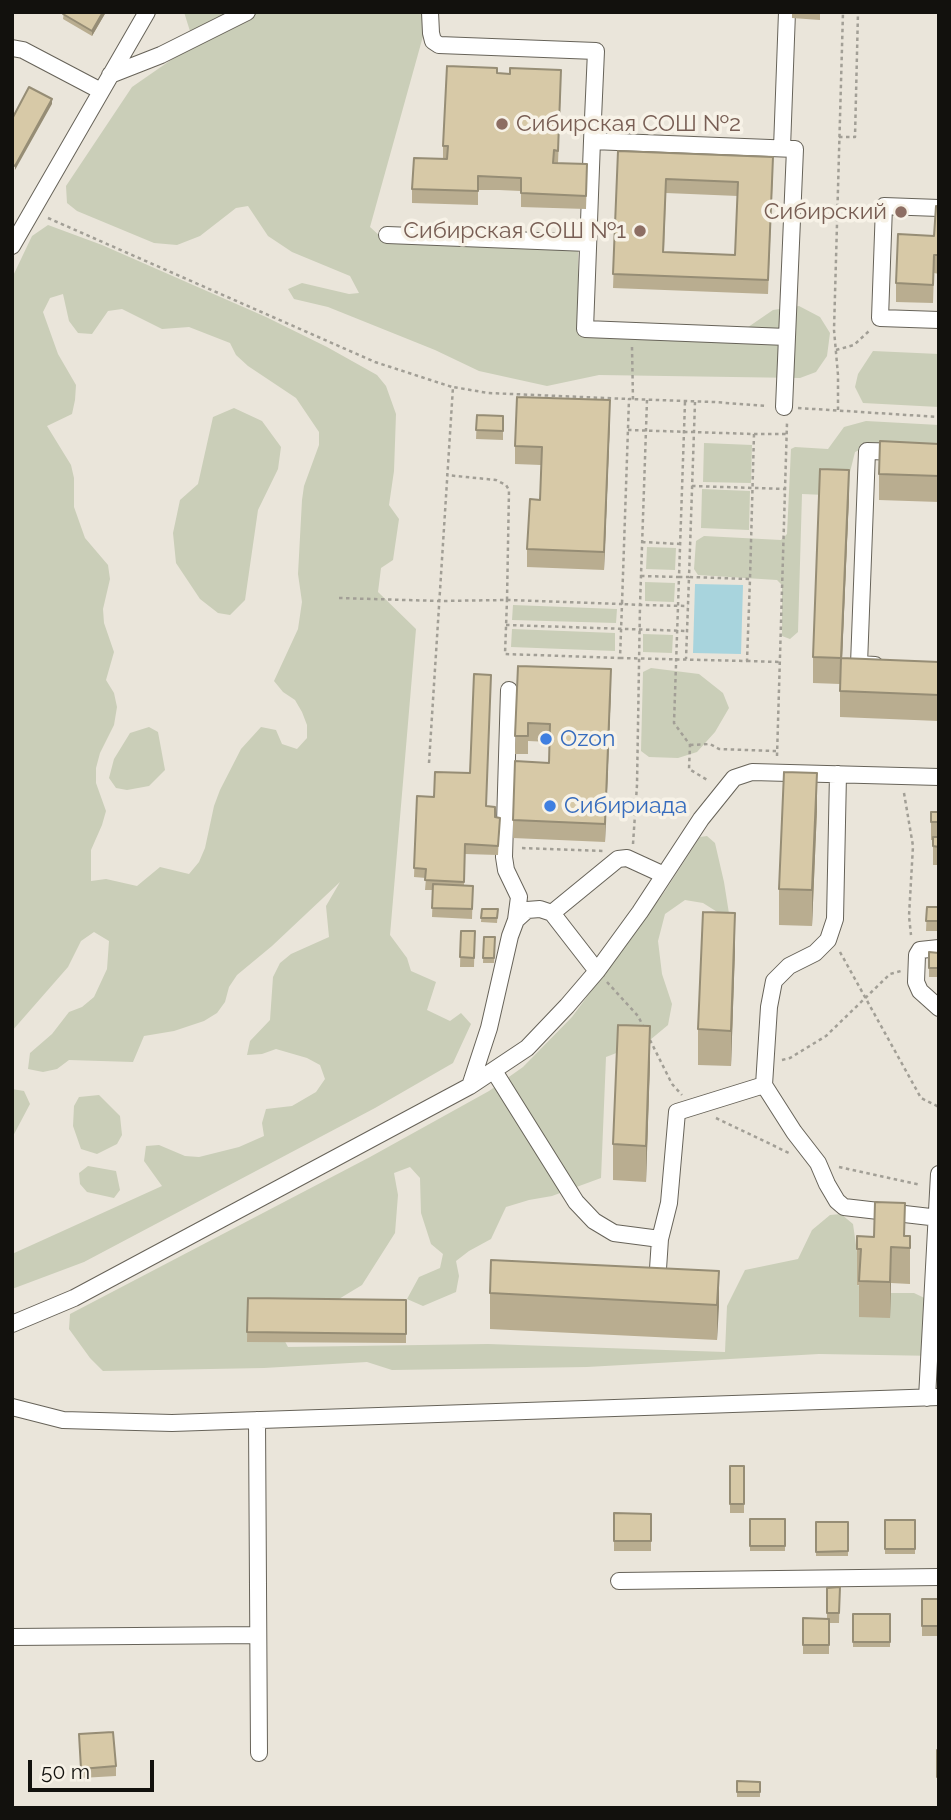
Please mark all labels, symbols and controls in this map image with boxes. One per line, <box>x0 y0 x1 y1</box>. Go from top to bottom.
place label: Сибирская СОШ №2 <box>516 110 741 138</box>
marker: Сибирская СОШ №2 <box>494 116 510 132</box>
place label: Сибирский <box>764 198 887 226</box>
marker: Сибирский <box>893 204 909 220</box>
place label: Сибирская СОШ №1 <box>403 217 626 245</box>
marker: Сибирская СОШ №1 <box>632 223 648 239</box>
place label: Ozon <box>560 725 615 753</box>
marker: Ozon <box>538 731 554 747</box>
place label: Сибириада <box>564 792 687 820</box>
marker: Сибириада <box>542 798 558 814</box>
scale bar <box>32 1746 158 1790</box>
text: 50 m <box>41 1759 90 1784</box>

